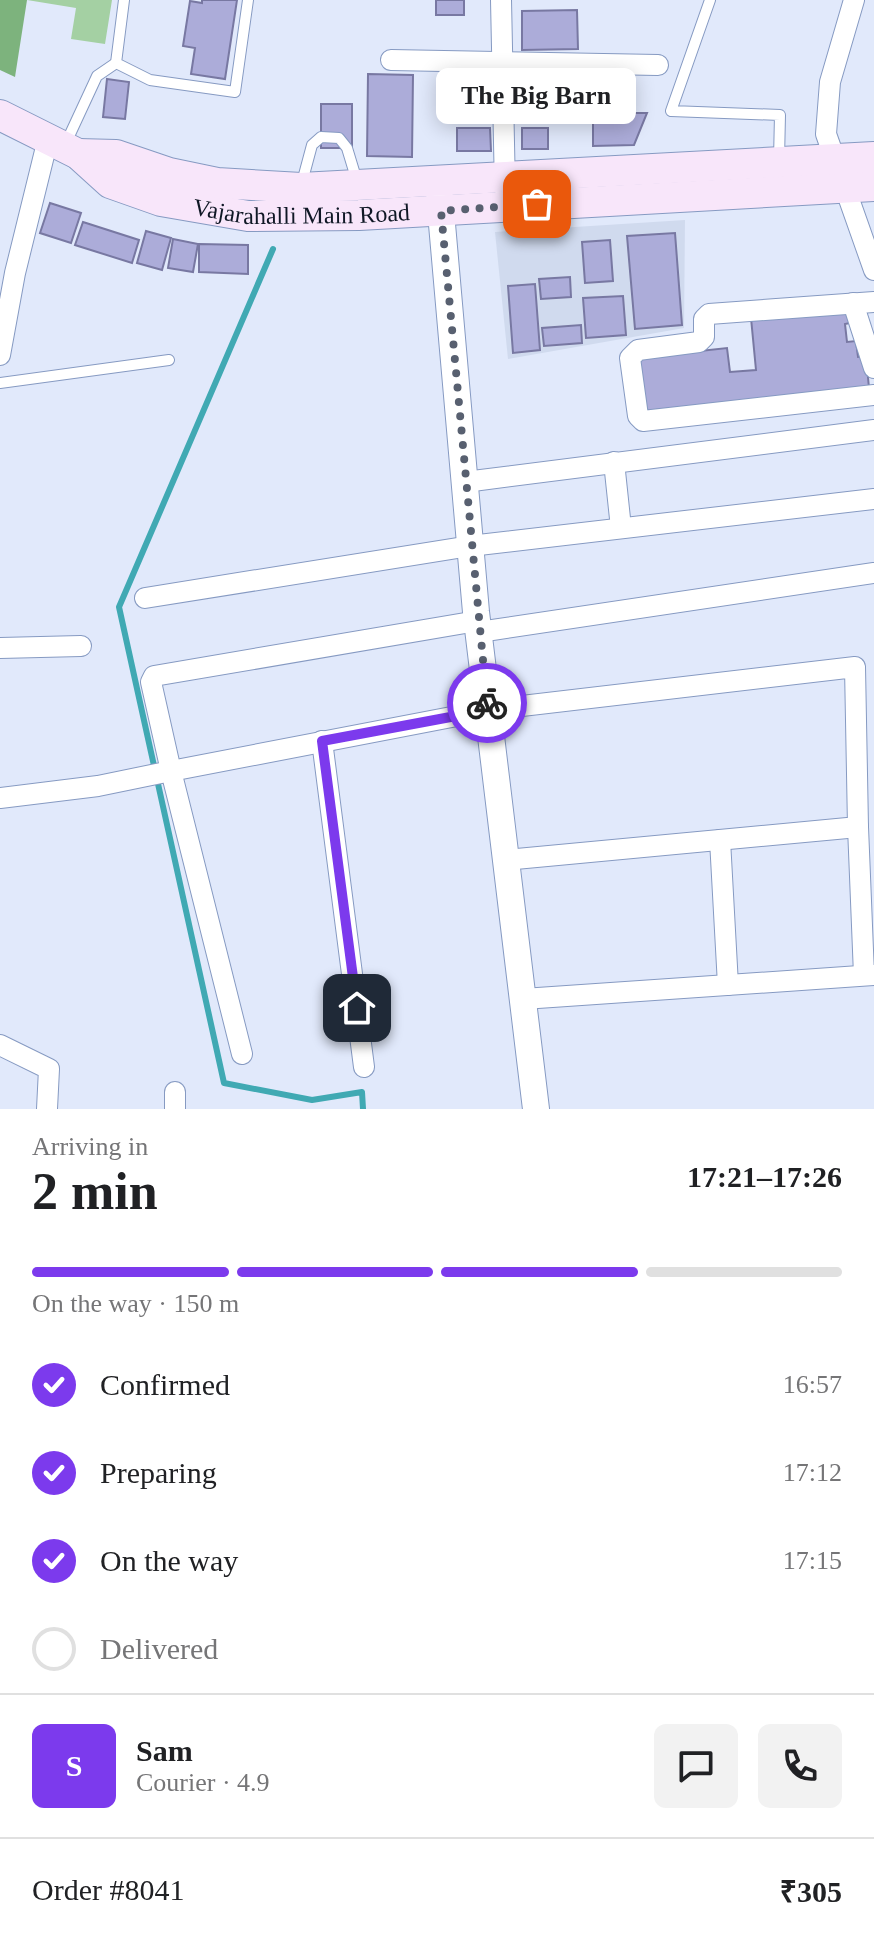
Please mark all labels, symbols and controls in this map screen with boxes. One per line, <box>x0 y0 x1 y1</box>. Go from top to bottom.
callout: The Big Barn <box>437 68 637 124</box>
text: The Big Barn <box>461 81 611 110</box>
pin <box>503 170 571 238</box>
icon: bag <box>515 182 559 226</box>
street label: Vajarahalli Main Road <box>191 194 411 229</box>
courier <box>447 663 527 743</box>
icon: bike <box>465 681 509 725</box>
pin <box>323 974 391 1042</box>
icon: home <box>335 986 379 1030</box>
text: Arriving in <box>32 1132 148 1161</box>
text: 17:21–17:26 <box>687 1160 842 1193</box>
text: 2 min <box>32 1163 158 1220</box>
text: On the way · 150 m <box>32 1289 239 1318</box>
icon: check <box>32 1363 76 1407</box>
text: Confirmed <box>100 1368 230 1401</box>
text: 16:57 <box>783 1370 842 1399</box>
icon: check <box>32 1451 76 1495</box>
text: Preparing <box>100 1456 217 1489</box>
text: 17:12 <box>783 1458 842 1487</box>
icon: check <box>32 1539 76 1583</box>
text: On the way <box>100 1544 238 1577</box>
text: 17:15 <box>783 1546 842 1575</box>
text: Delivered <box>100 1632 218 1665</box>
button: chat <box>654 1724 738 1808</box>
button: phone <box>758 1724 842 1808</box>
text: Sam <box>136 1734 193 1767</box>
text: S <box>66 1749 82 1782</box>
text: Courier · 4.9 <box>136 1768 270 1797</box>
text: Order #8041 <box>32 1873 184 1906</box>
text: ₹305 <box>780 1875 842 1908</box>

